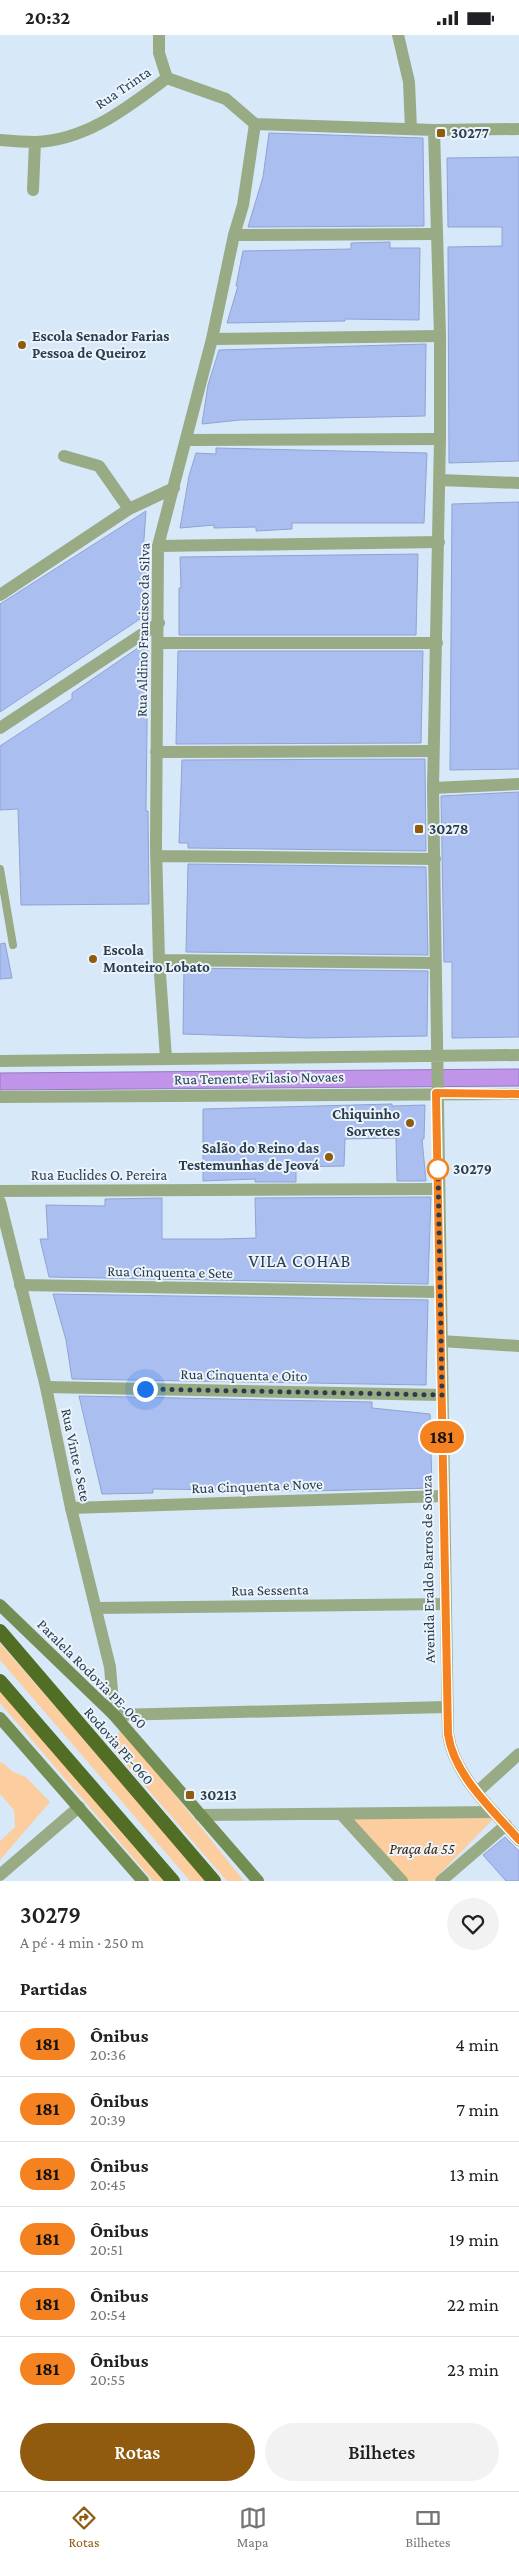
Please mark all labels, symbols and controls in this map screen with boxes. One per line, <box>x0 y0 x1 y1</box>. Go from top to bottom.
text: 20:32 <box>25 7 70 28</box>
street label: Rua Trinta <box>92 64 154 112</box>
place label: 30277 <box>451 125 489 141</box>
marker: 30277 <box>435 127 447 139</box>
place label: Escola Senador Farias Pessoa de Queiroz <box>32 328 169 361</box>
marker: Escola Senador Farias Pessoa de Queiroz <box>16 339 28 351</box>
street label: Rua Aldino Francisco da Silva <box>133 543 153 717</box>
place label: 30278 <box>429 821 468 837</box>
marker: 30278 <box>413 823 425 835</box>
place label: Escola Monteiro Lobato <box>103 942 210 975</box>
marker: Escola Monteiro Lobato <box>87 953 99 965</box>
street label: Rua Tenente Evilasio Novaes <box>174 1069 344 1087</box>
place label: Chiquinho Sorvetes <box>332 1106 400 1139</box>
marker: Chiquinho Sorvetes <box>404 1117 416 1129</box>
place label: Salão do Reino das Testemunhas de Jeová <box>179 1140 320 1173</box>
marker: Salão do Reino das Testemunhas de Jeová <box>323 1151 335 1163</box>
marker: 30279 <box>427 1158 449 1180</box>
place label: 30279 <box>453 1161 492 1177</box>
street label: Rua Euclides O. Pereira <box>31 1167 167 1183</box>
district label: VILA COHAB <box>249 1251 351 1271</box>
street label: Rua Cinquenta e Sete <box>107 1263 234 1282</box>
street label: Rua Cinquenta e Oito <box>180 1366 308 1385</box>
your location <box>133 1377 158 1402</box>
street label: Rua Vinte e Sete <box>58 1407 94 1503</box>
line badge: 181 <box>413 1421 471 1453</box>
text: 181 <box>430 1427 454 1447</box>
street label: Avenida Eraldo Barros de Souza <box>418 1475 438 1663</box>
street label: Rua Cinquenta e Nove <box>191 1476 323 1497</box>
street label: Rua Sessenta <box>231 1581 309 1599</box>
street label: Paralela Rodovia PE-060 <box>34 1616 150 1732</box>
street label: Rodovia PE-060 <box>81 1704 157 1788</box>
place label: 30213 <box>200 1787 237 1803</box>
marker: 30213 <box>184 1789 196 1801</box>
park label: Praça da 55 <box>389 1841 455 1858</box>
button: heart <box>447 1898 499 1950</box>
text: 30279 <box>20 1901 81 1928</box>
text: A pé · 4 min · 250 m <box>20 1934 144 1951</box>
text: Partidas <box>20 1978 87 1999</box>
text: Ônibus <box>90 2025 148 2046</box>
text: 181 <box>36 2034 59 2054</box>
text: 4 min <box>455 2034 499 2055</box>
text: 20:36 <box>90 2046 126 2063</box>
text: Ônibus <box>90 2090 148 2111</box>
text: 181 <box>36 2099 59 2119</box>
text: 7 min <box>456 2099 499 2120</box>
text: 20:39 <box>90 2111 126 2128</box>
text: Ônibus <box>90 2155 148 2176</box>
text: 181 <box>36 2164 59 2184</box>
text: 13 min <box>450 2164 499 2185</box>
text: 20:45 <box>90 2176 126 2193</box>
text: Ônibus <box>90 2220 148 2241</box>
text: 181 <box>36 2229 59 2249</box>
text: 19 min <box>449 2229 499 2250</box>
text: 20:51 <box>90 2241 123 2258</box>
text: Ônibus <box>90 2285 148 2306</box>
text: 181 <box>36 2294 59 2314</box>
text: 22 min <box>447 2294 499 2315</box>
text: 20:54 <box>90 2306 126 2323</box>
text: Ônibus <box>90 2350 148 2371</box>
text: 181 <box>36 2359 59 2379</box>
text: 23 min <box>447 2359 499 2380</box>
text: 20:55 <box>90 2371 125 2388</box>
button: Rotas <box>20 2423 255 2481</box>
button: Bilhetes <box>265 2423 499 2481</box>
tab: Rotas <box>69 2504 100 2550</box>
tab: Mapa <box>237 2504 269 2550</box>
tab: Bilhetes <box>406 2504 450 2550</box>

